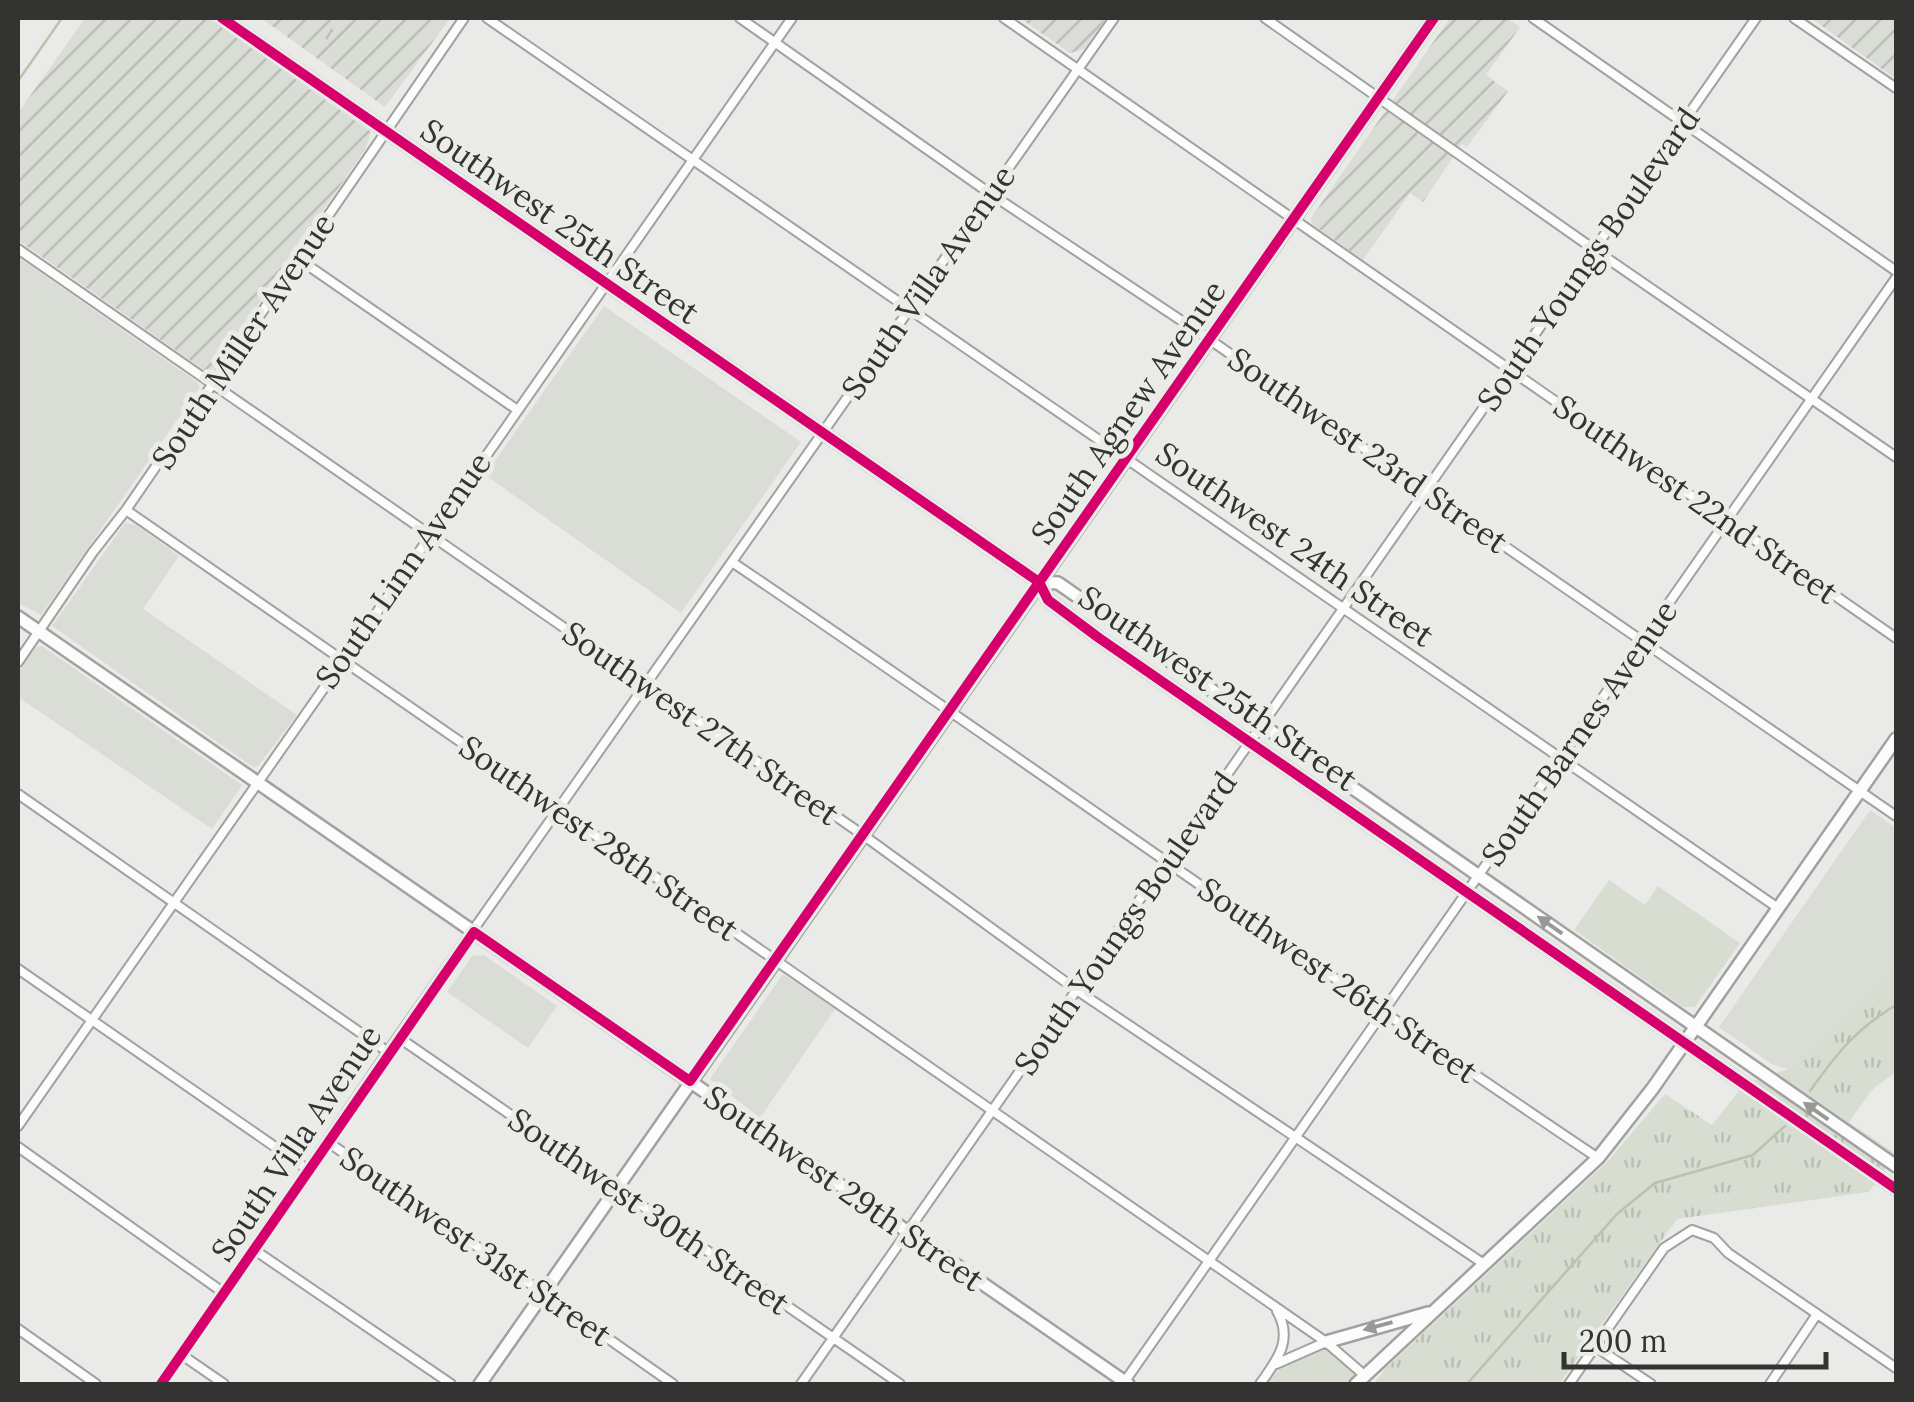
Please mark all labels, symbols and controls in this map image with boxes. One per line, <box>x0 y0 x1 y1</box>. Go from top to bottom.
street label: South Youngs Boulevard <box>1468 99 1708 419</box>
street label: Southwest 25th Street <box>413 109 708 333</box>
street label: South Villa Avenue <box>832 157 1024 407</box>
street label: South Miller Avenue <box>142 205 344 477</box>
street label: South Agnew Avenue <box>1021 272 1235 552</box>
street label: Southwest 23rd Street <box>1220 338 1516 562</box>
street label: Southwest 22nd Street <box>1546 385 1847 613</box>
street label: Southwest 24th Street <box>1148 433 1442 656</box>
street label: South Linn Avenue <box>306 444 500 696</box>
street label: Southwest 25th Street <box>1071 576 1366 800</box>
street label: South Barnes Avenue <box>1472 592 1686 874</box>
street label: Southwest 27th Street <box>555 612 848 834</box>
street label: Southwest 28th Street <box>451 726 747 950</box>
street label: South Youngs Boulevard <box>1005 763 1245 1083</box>
street label: Southwest 26th Street <box>1190 868 1486 1092</box>
one-way arrow <box>1536 916 1563 935</box>
street label: South Villa Avenue <box>202 1017 390 1269</box>
street label: Southwest 29th Street <box>696 1076 992 1300</box>
street label: Southwest 30th Street <box>500 1098 798 1324</box>
one-way arrow <box>1803 1102 1830 1121</box>
street label: Southwest 31st Street <box>333 1137 620 1355</box>
scale bar <box>1564 1307 1826 1369</box>
one-way arrow <box>1363 1319 1393 1334</box>
text: 200 m <box>1579 1322 1667 1360</box>

